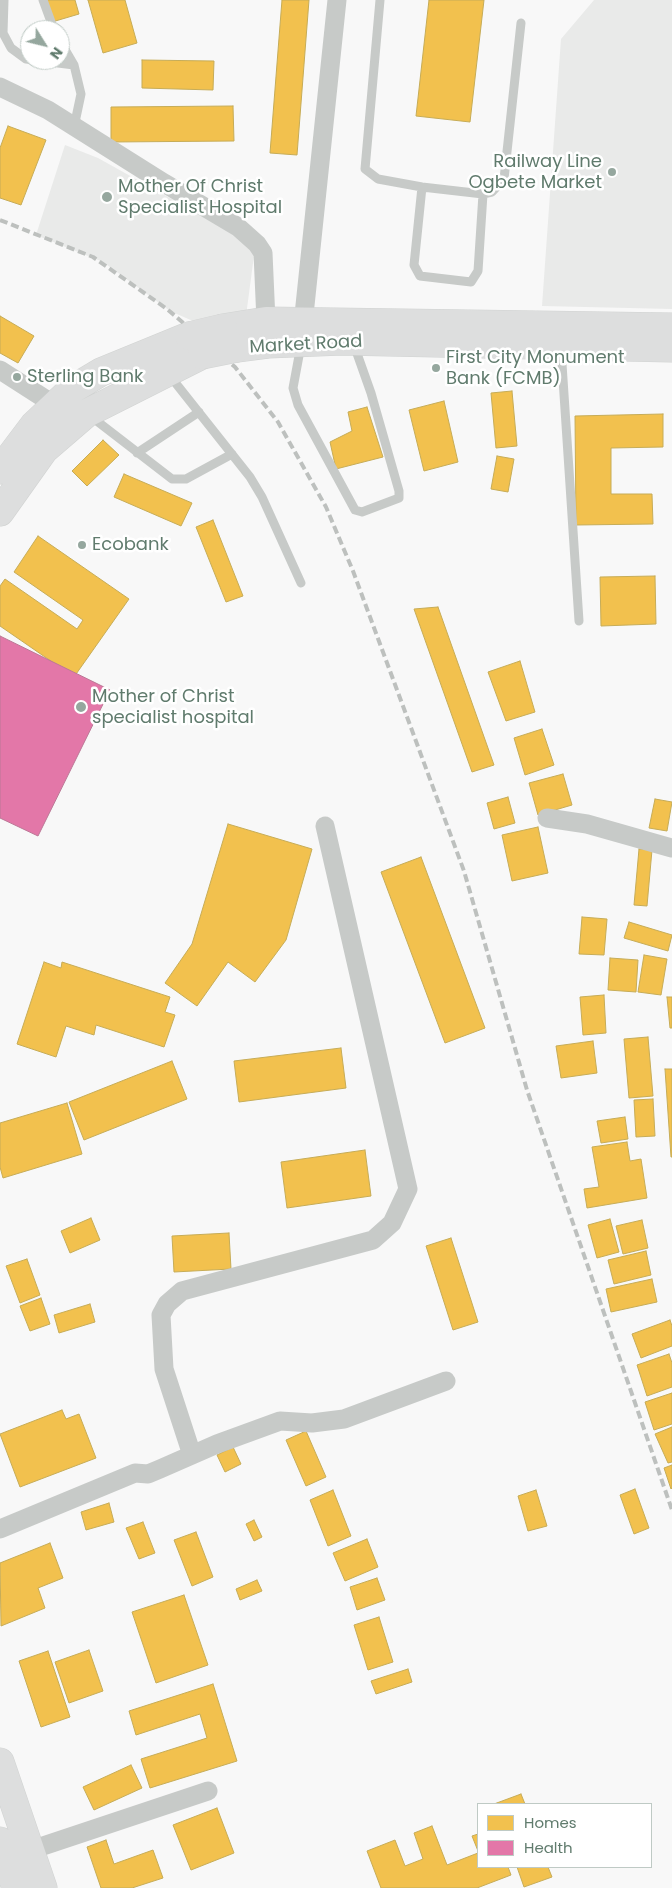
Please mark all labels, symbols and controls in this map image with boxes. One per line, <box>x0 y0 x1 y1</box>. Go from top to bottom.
north arrow <box>20 20 70 70</box>
text: N <box>45 43 68 63</box>
place label: Railway Line Ogbete Market <box>468 151 602 193</box>
marker: Railway Line Ogbete Market <box>606 166 618 178</box>
place label: Mother Of Christ Specialist Hospital <box>118 176 282 218</box>
marker: Mother Of Christ Specialist Hospital <box>100 190 114 204</box>
street label: Market Road <box>249 331 363 359</box>
place label: First City Monument Bank (FCMB) <box>446 347 625 389</box>
marker: First City Monument Bank (FCMB) <box>430 362 442 374</box>
place label: Sterling Bank <box>27 366 143 388</box>
marker: Sterling Bank <box>11 371 23 383</box>
place label: Ecobank <box>92 534 169 556</box>
marker: Ecobank <box>76 539 88 551</box>
place label: Mother of Christ specialist hospital <box>92 686 254 729</box>
marker: Mother of Christ specialist hospital <box>74 700 88 714</box>
legend <box>477 1803 652 1868</box>
text: Homes <box>524 1812 577 1833</box>
text: Health <box>524 1837 573 1858</box>

